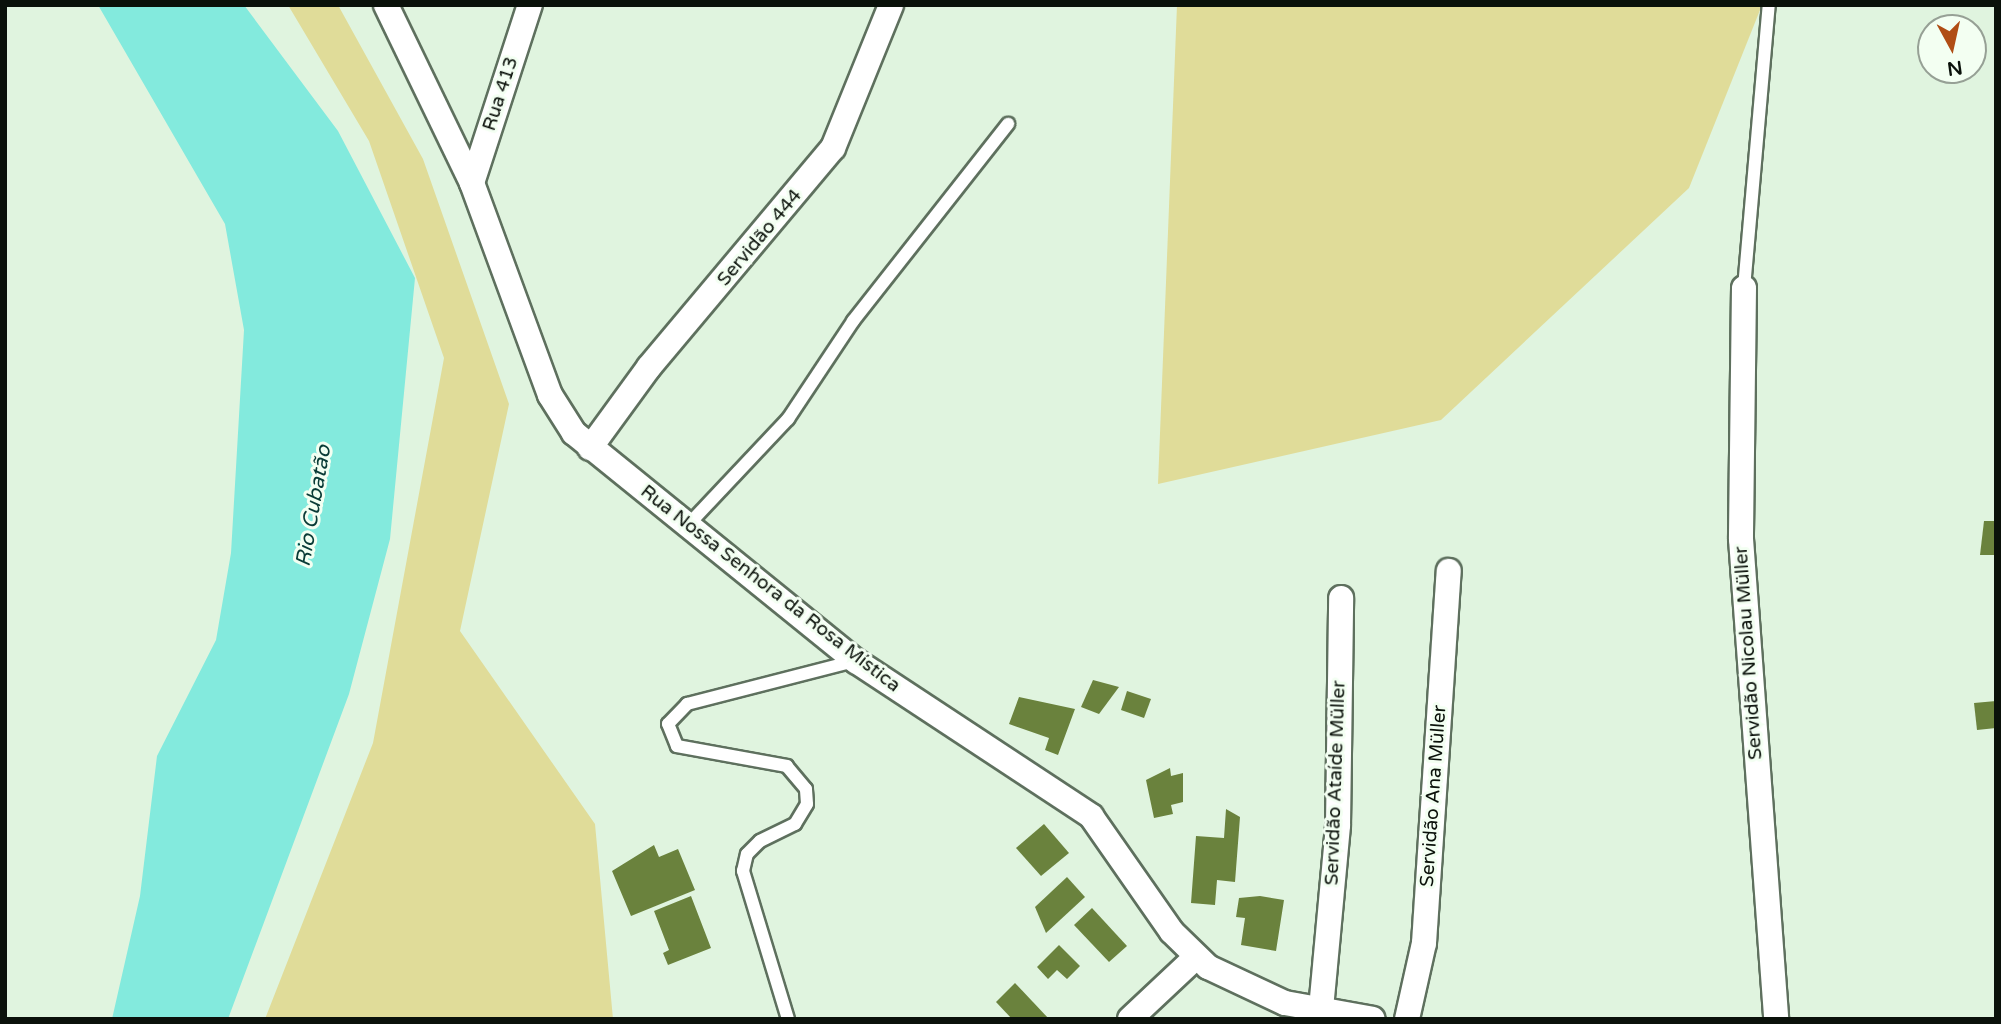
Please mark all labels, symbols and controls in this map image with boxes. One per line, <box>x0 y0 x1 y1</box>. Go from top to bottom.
north arrow <box>1917 14 1987 84</box>
street label: Rua 413 <box>478 54 524 134</box>
text: N <box>1946 56 1964 80</box>
street label: Servidão 444 <box>713 185 807 291</box>
water label: Rio Cubatão <box>291 443 337 569</box>
street label: Rua Nossa Senhora da Rosa Mística <box>636 480 904 698</box>
street label: Servidão Nicolau Müller <box>1730 545 1768 761</box>
street label: Servidão Ataíde Müller <box>1321 680 1351 886</box>
street label: Servidão Ana Müller <box>1416 704 1452 888</box>

